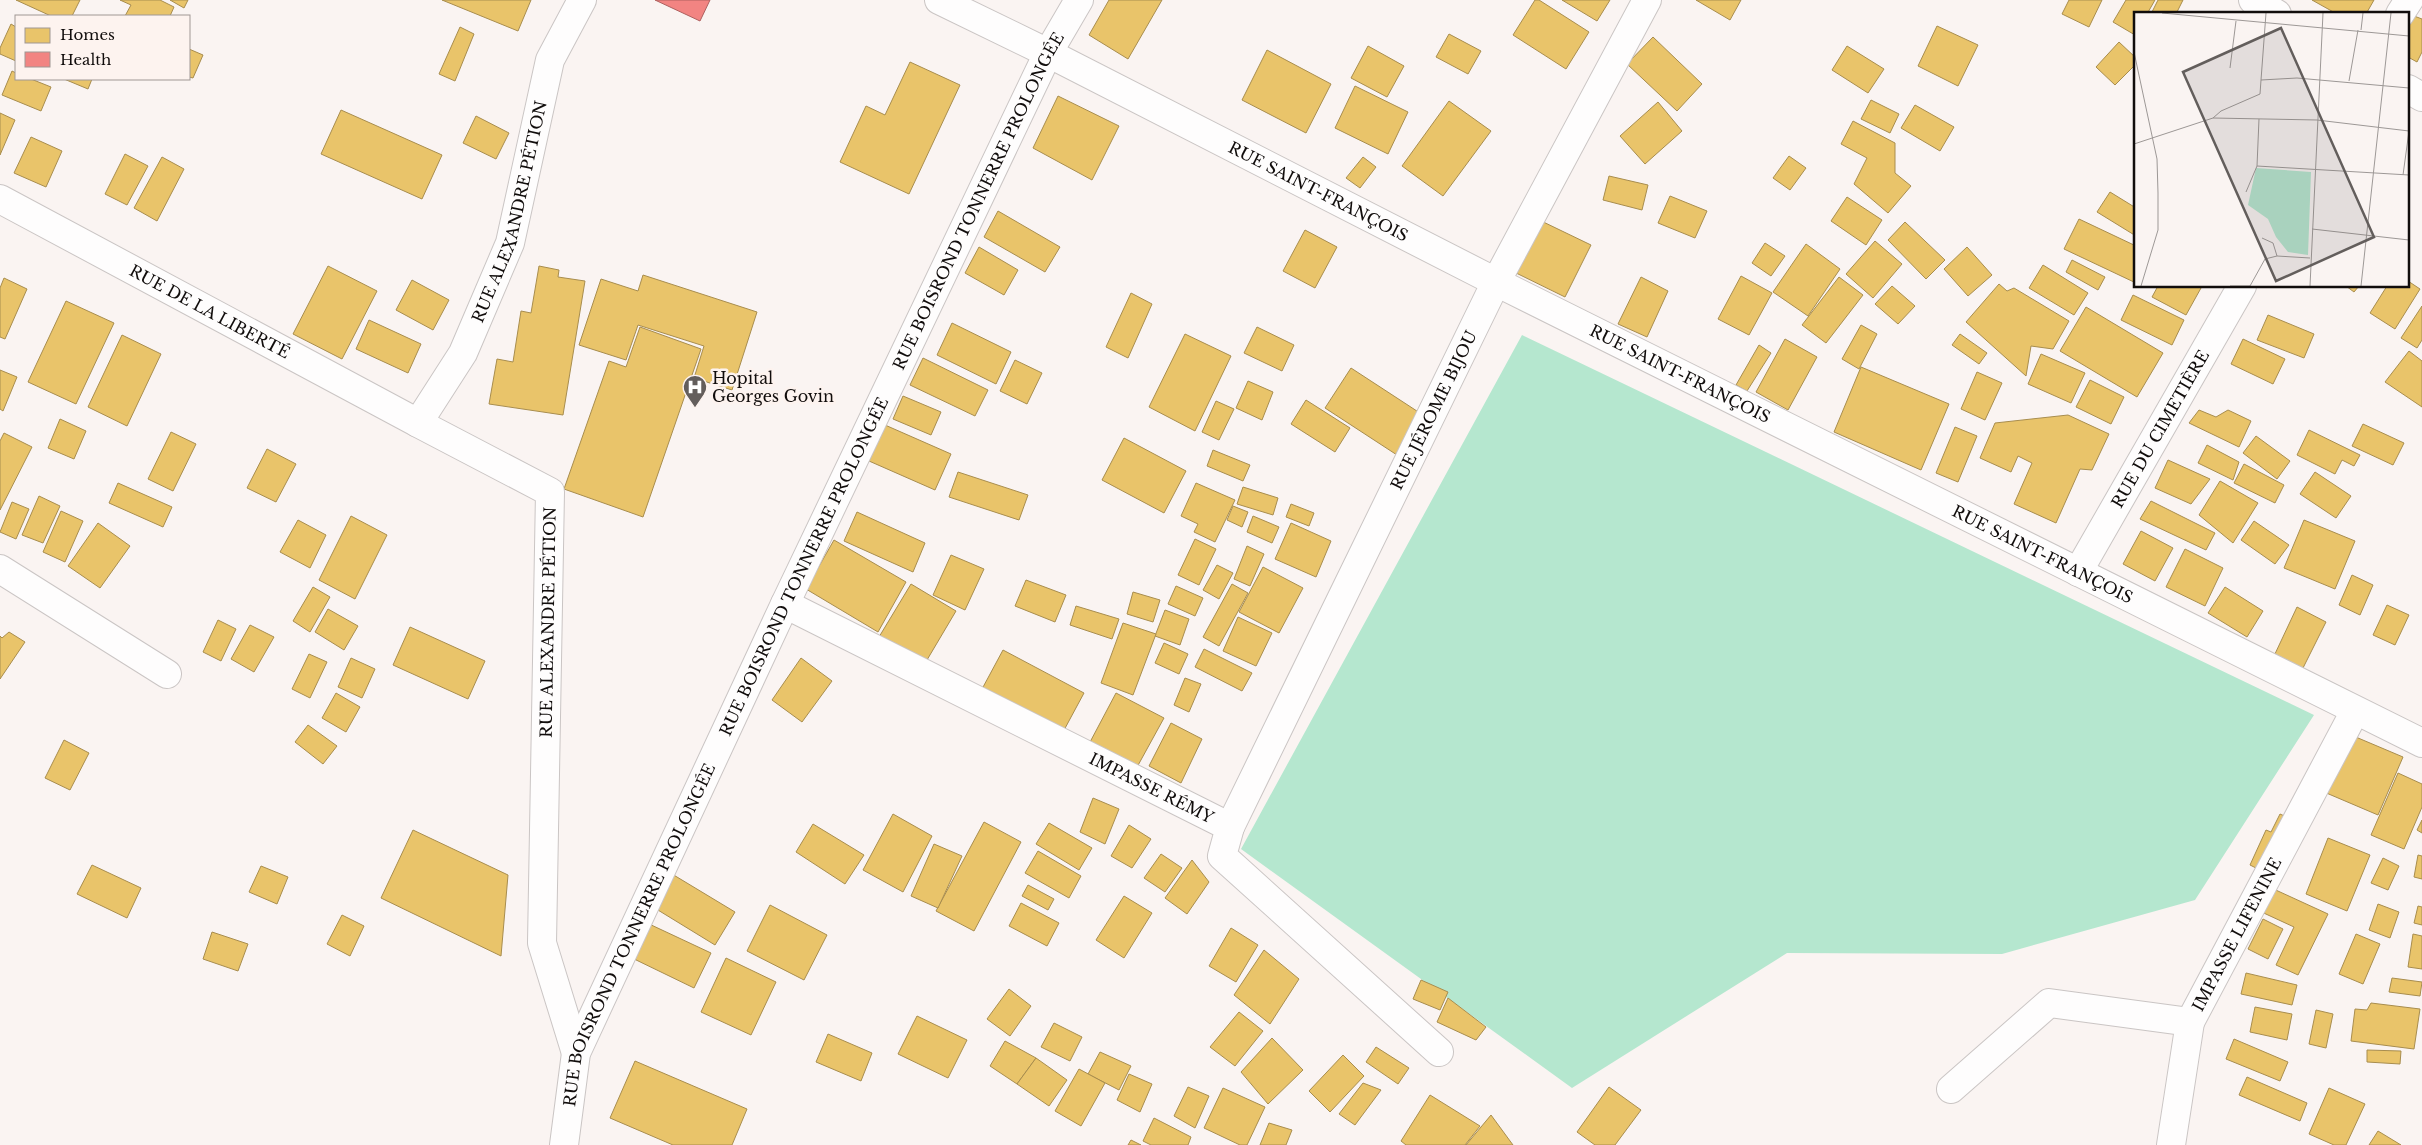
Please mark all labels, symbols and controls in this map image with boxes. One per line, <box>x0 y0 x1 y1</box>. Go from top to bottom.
inset map <box>2134 12 2410 288</box>
legend <box>15 15 190 80</box>
text: Homes <box>60 25 115 44</box>
street label: RUE BOISROND TONNERRE PROLONGÉE <box>888 29 1068 373</box>
text: Health <box>60 50 111 69</box>
street label: RUE ALEXANDRE PÉTION <box>467 99 551 326</box>
street label: RUE SAINT-FRANÇOIS <box>1225 137 1412 246</box>
street label: RUE DE LA LIBERTÉ <box>126 260 293 363</box>
street label: RUE SAINT-FRANÇOIS <box>1586 320 1774 427</box>
street label: RUE JÉROME BIJOU <box>1386 327 1481 493</box>
street label: RUE DU CIMETIÈRE <box>2107 346 2213 511</box>
place label: Hopital Georges Govin <box>712 368 834 406</box>
hospital icon: Hopital Georges Govin <box>682 374 708 408</box>
street label: RUE BOISROND TONNERRE PROLONGÉE <box>715 394 892 739</box>
street label: RUE SAINT-FRANÇOIS <box>1949 501 2136 608</box>
street label: RUE ALEXANDRE PÉTION <box>536 506 560 738</box>
street label: IMPASSE RÉMY <box>1086 748 1217 827</box>
street label: RUE BOISROND TONNERRE PROLONGÉE <box>559 760 719 1108</box>
street label: IMPASSE LIFENINE <box>2188 854 2286 1015</box>

